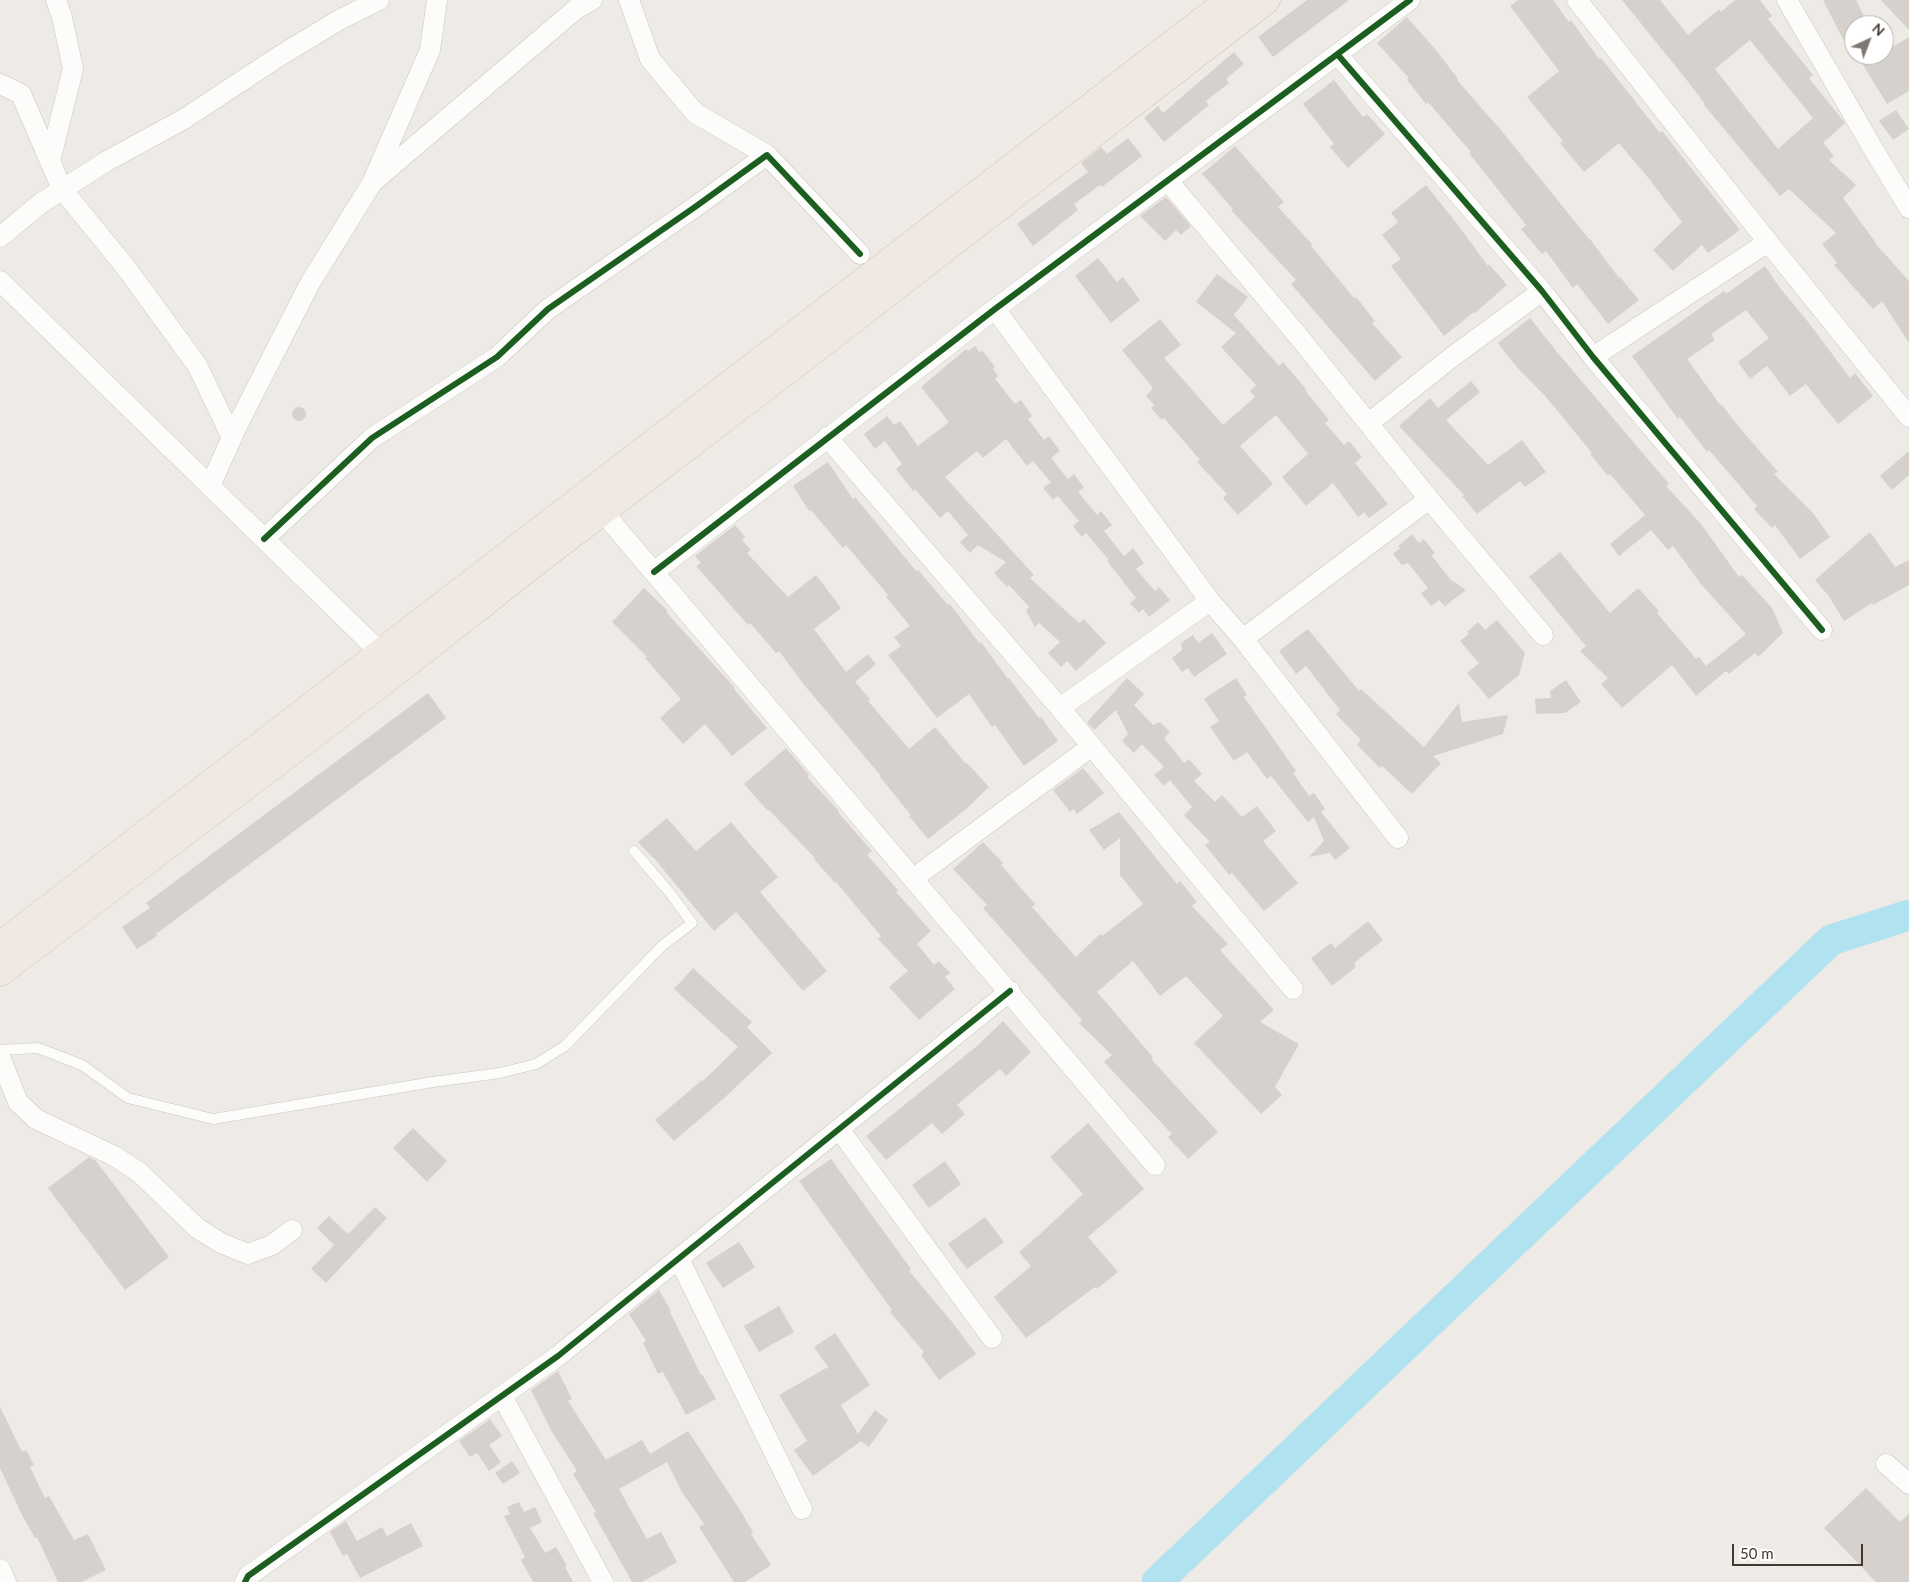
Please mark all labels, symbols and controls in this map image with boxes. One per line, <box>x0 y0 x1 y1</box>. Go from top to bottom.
north arrow <box>1844 15 1894 65</box>
text: N <box>1869 19 1889 39</box>
scale bar <box>1734 1534 1865 1566</box>
text: 50 m <box>1740 1544 1774 1562</box>

